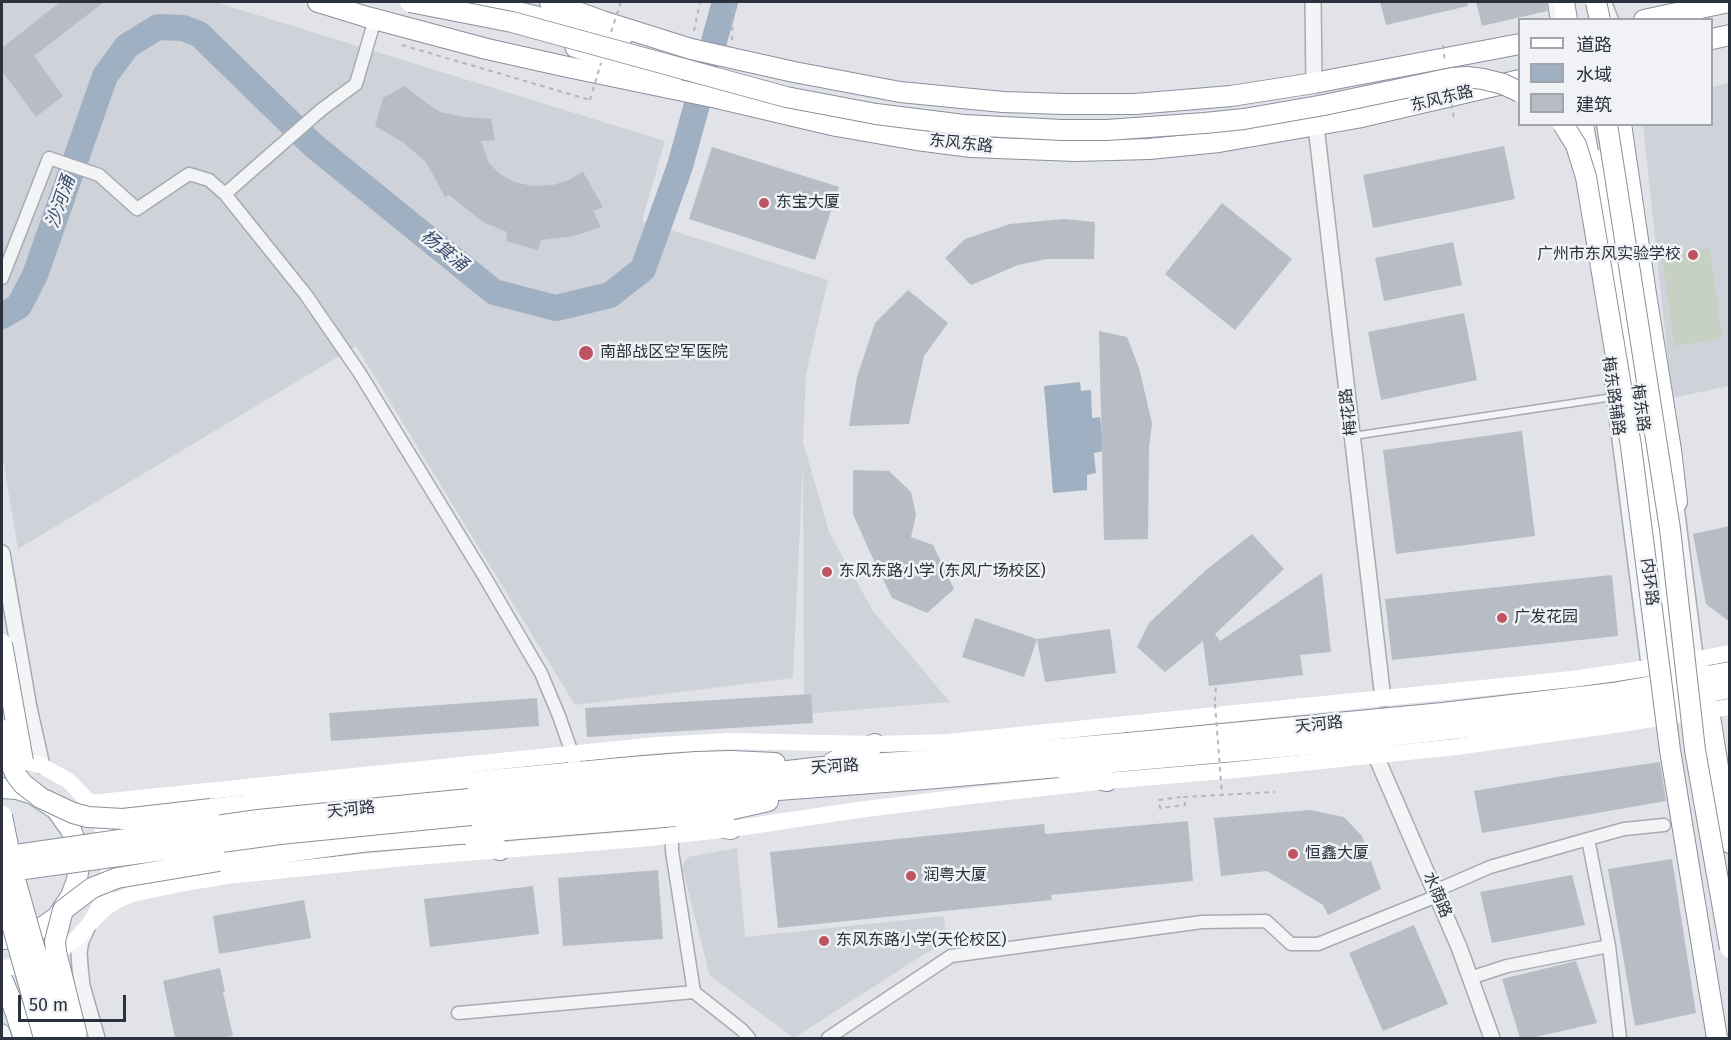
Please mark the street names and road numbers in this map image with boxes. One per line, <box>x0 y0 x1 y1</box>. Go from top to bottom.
street label: 东风东路 <box>1409 82 1475 116</box>
street label: 东风东路 <box>928 131 994 157</box>
street label: 梅东路辅路 <box>1598 355 1628 437</box>
street label: 梅东路 <box>1627 383 1653 433</box>
street label: 梅花路 <box>1337 387 1361 437</box>
street label: 内环路 <box>1637 557 1661 607</box>
street label: 天河路 <box>1294 713 1344 737</box>
street label: 天河路 <box>810 756 860 778</box>
street label: 天河路 <box>326 798 376 822</box>
street label: 水荫路 <box>1419 869 1455 921</box>

